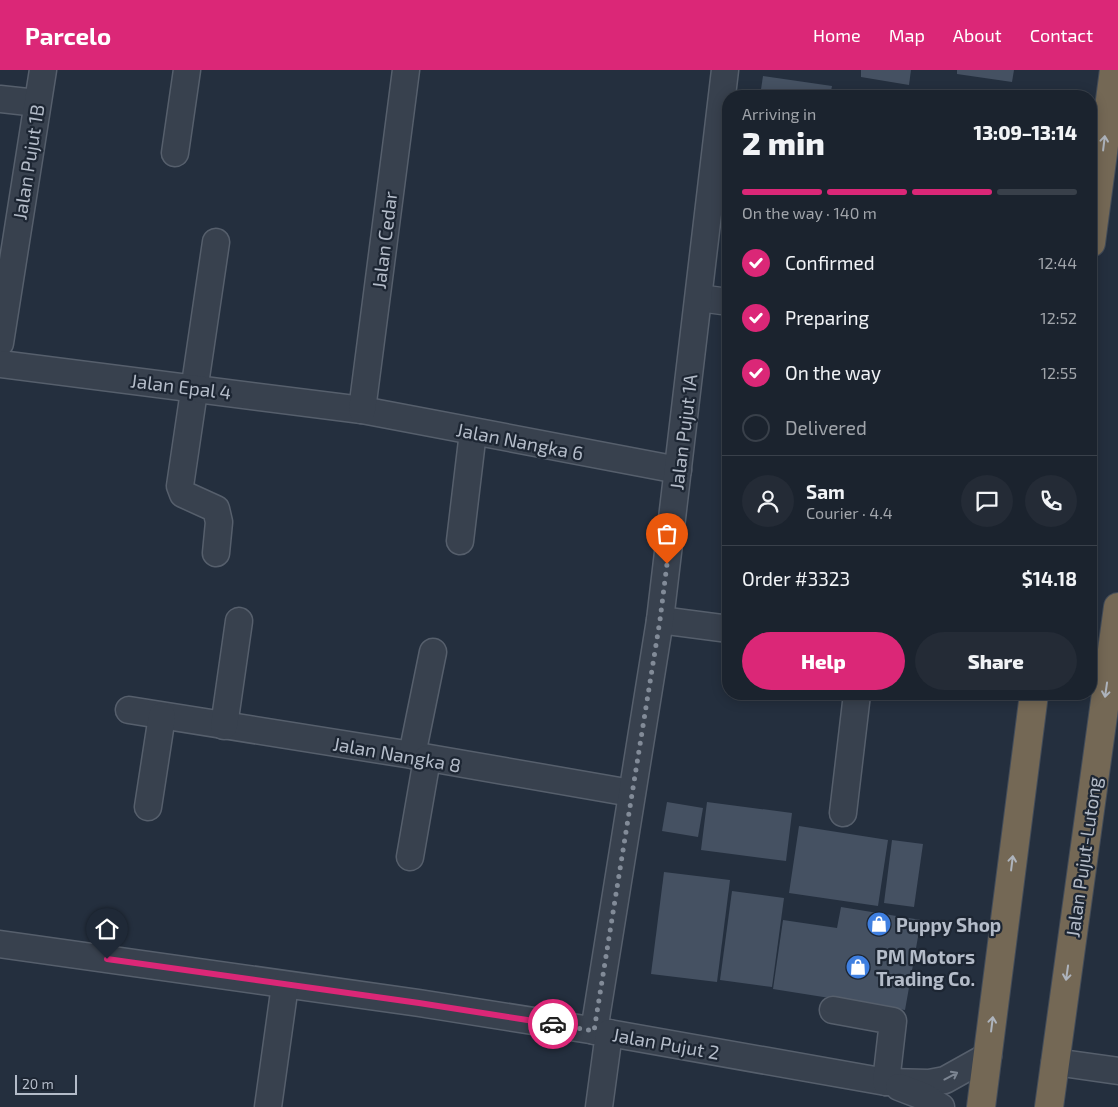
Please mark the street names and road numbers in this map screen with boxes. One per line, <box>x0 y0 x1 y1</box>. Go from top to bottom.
street label: Jalan Pujut 1B <box>8 103 48 221</box>
street label: Jalan Cedar <box>367 189 401 290</box>
street label: Jalan Epal 4 <box>129 368 233 404</box>
street label: Jalan Pujut 1A <box>664 372 702 491</box>
street label: Jalan Nangka 6 <box>455 417 585 465</box>
street label: Jalan Nangka 8 <box>331 731 463 777</box>
street label: Jalan Pujut-Lutong <box>1060 775 1106 939</box>
street label: Jalan Pujut 2 <box>611 1022 721 1064</box>

